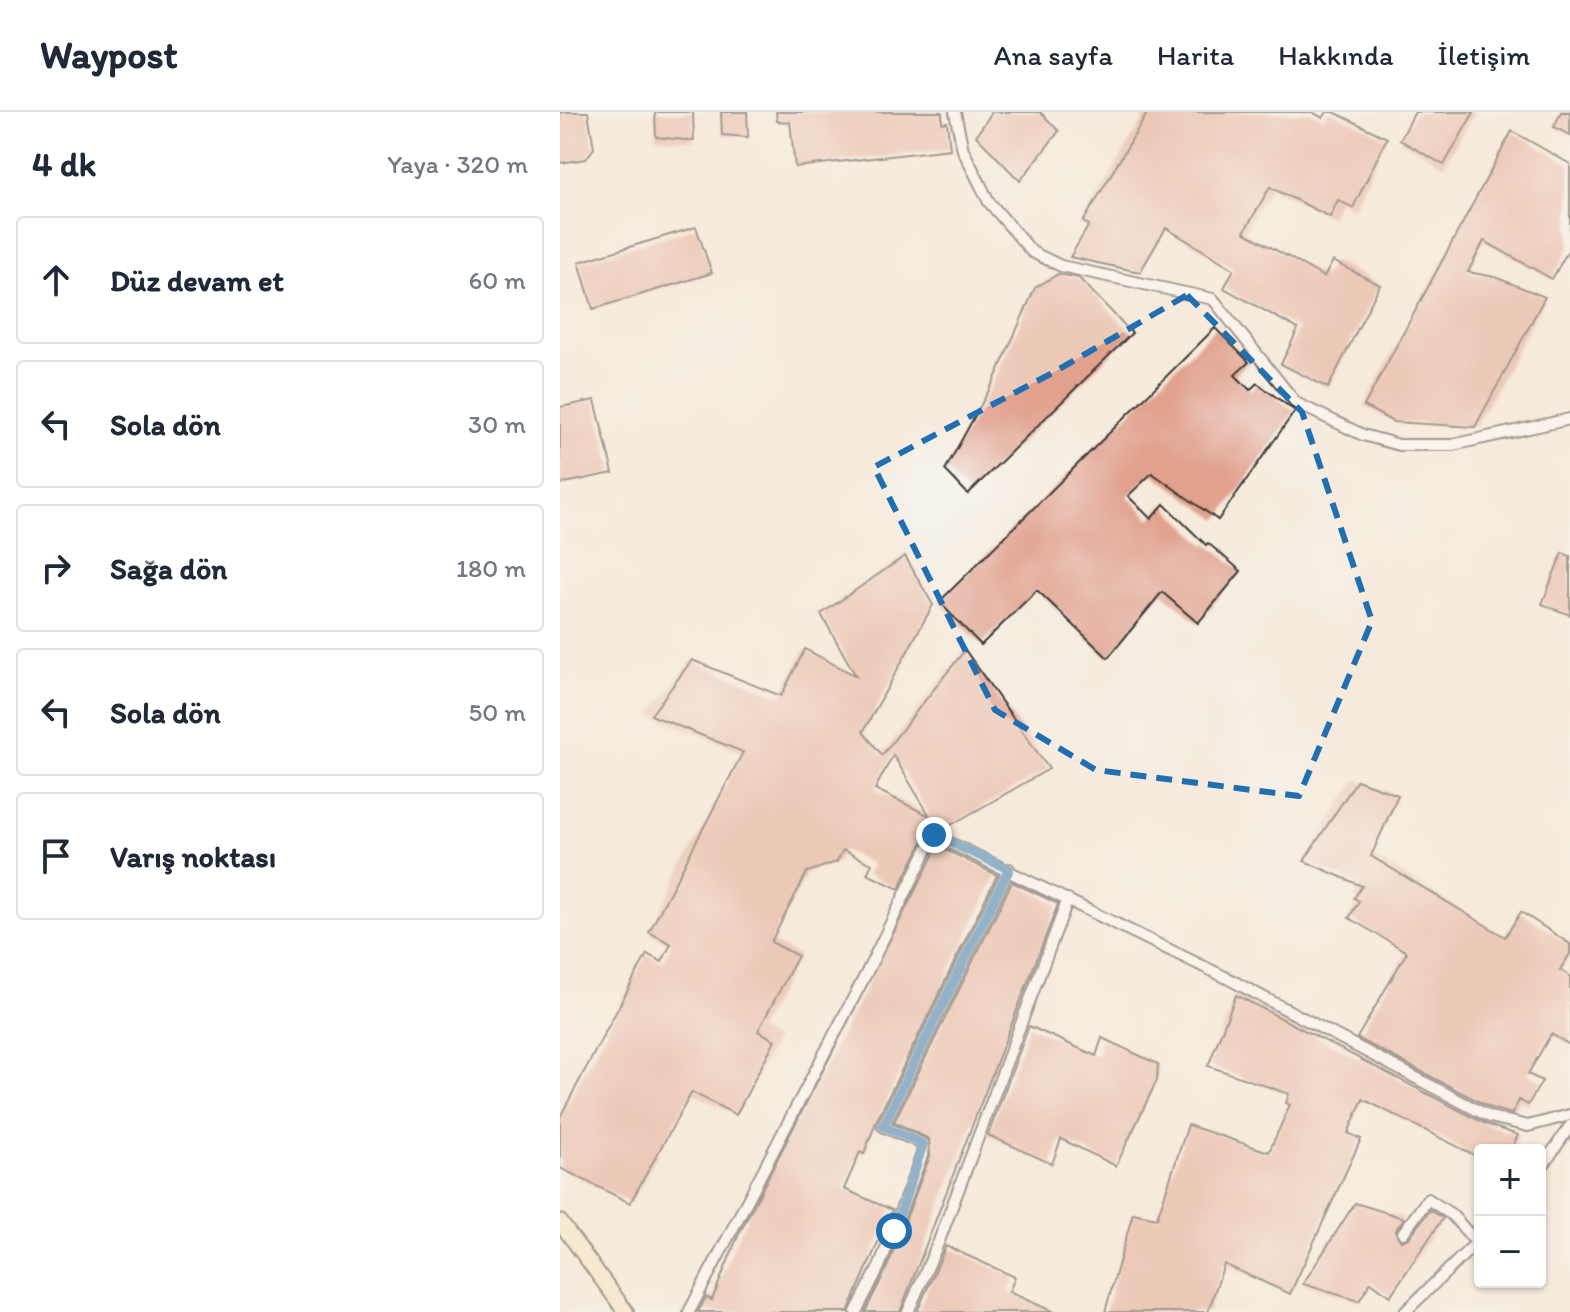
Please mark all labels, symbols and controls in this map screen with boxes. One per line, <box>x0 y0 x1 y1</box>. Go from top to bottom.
text: Waypost <box>40 32 178 78</box>
text: Ana sayfa <box>994 38 1113 72</box>
text: Harita <box>1157 38 1234 72</box>
text: Hakkında <box>1278 38 1393 72</box>
text: İletişim <box>1437 38 1530 72</box>
text: 4 dk <box>32 144 96 185</box>
text: Yaya · 320 m <box>387 148 528 180</box>
icon: ahead <box>34 258 78 302</box>
text: Düz devam et <box>110 262 284 299</box>
text: 60 m <box>469 264 526 296</box>
icon: left <box>34 402 78 446</box>
text: Sola dön <box>110 406 221 443</box>
text: 30 m <box>468 408 526 440</box>
icon: right <box>34 546 78 590</box>
text: Sağa dön <box>110 550 227 587</box>
text: 180 m <box>456 552 526 584</box>
icon: left <box>34 690 78 734</box>
text: Sola dön <box>110 694 221 731</box>
text: 50 m <box>469 696 526 728</box>
route end <box>916 817 952 853</box>
icon: arrive <box>34 834 78 878</box>
text: Varış noktası <box>110 838 276 875</box>
map controls <box>1474 1144 1546 1288</box>
button: + <box>1474 1144 1546 1216</box>
route start <box>876 1213 912 1249</box>
button: − <box>1474 1216 1546 1288</box>

